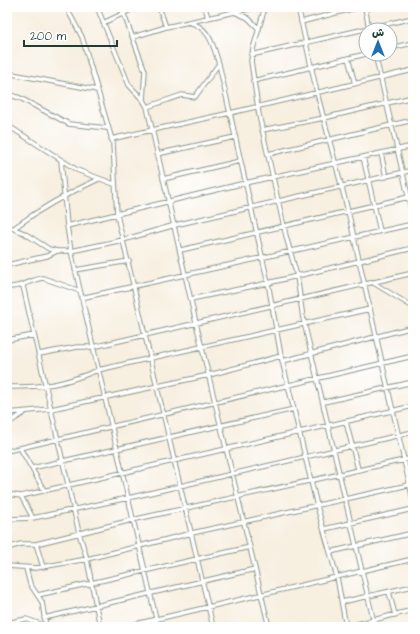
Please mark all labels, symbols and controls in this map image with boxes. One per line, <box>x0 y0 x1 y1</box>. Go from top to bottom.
scale bar <box>24 22 117 48</box>
north arrow <box>358 22 398 62</box>
text: ش <box>372 25 384 40</box>
text: 200 m <box>30 28 67 45</box>

